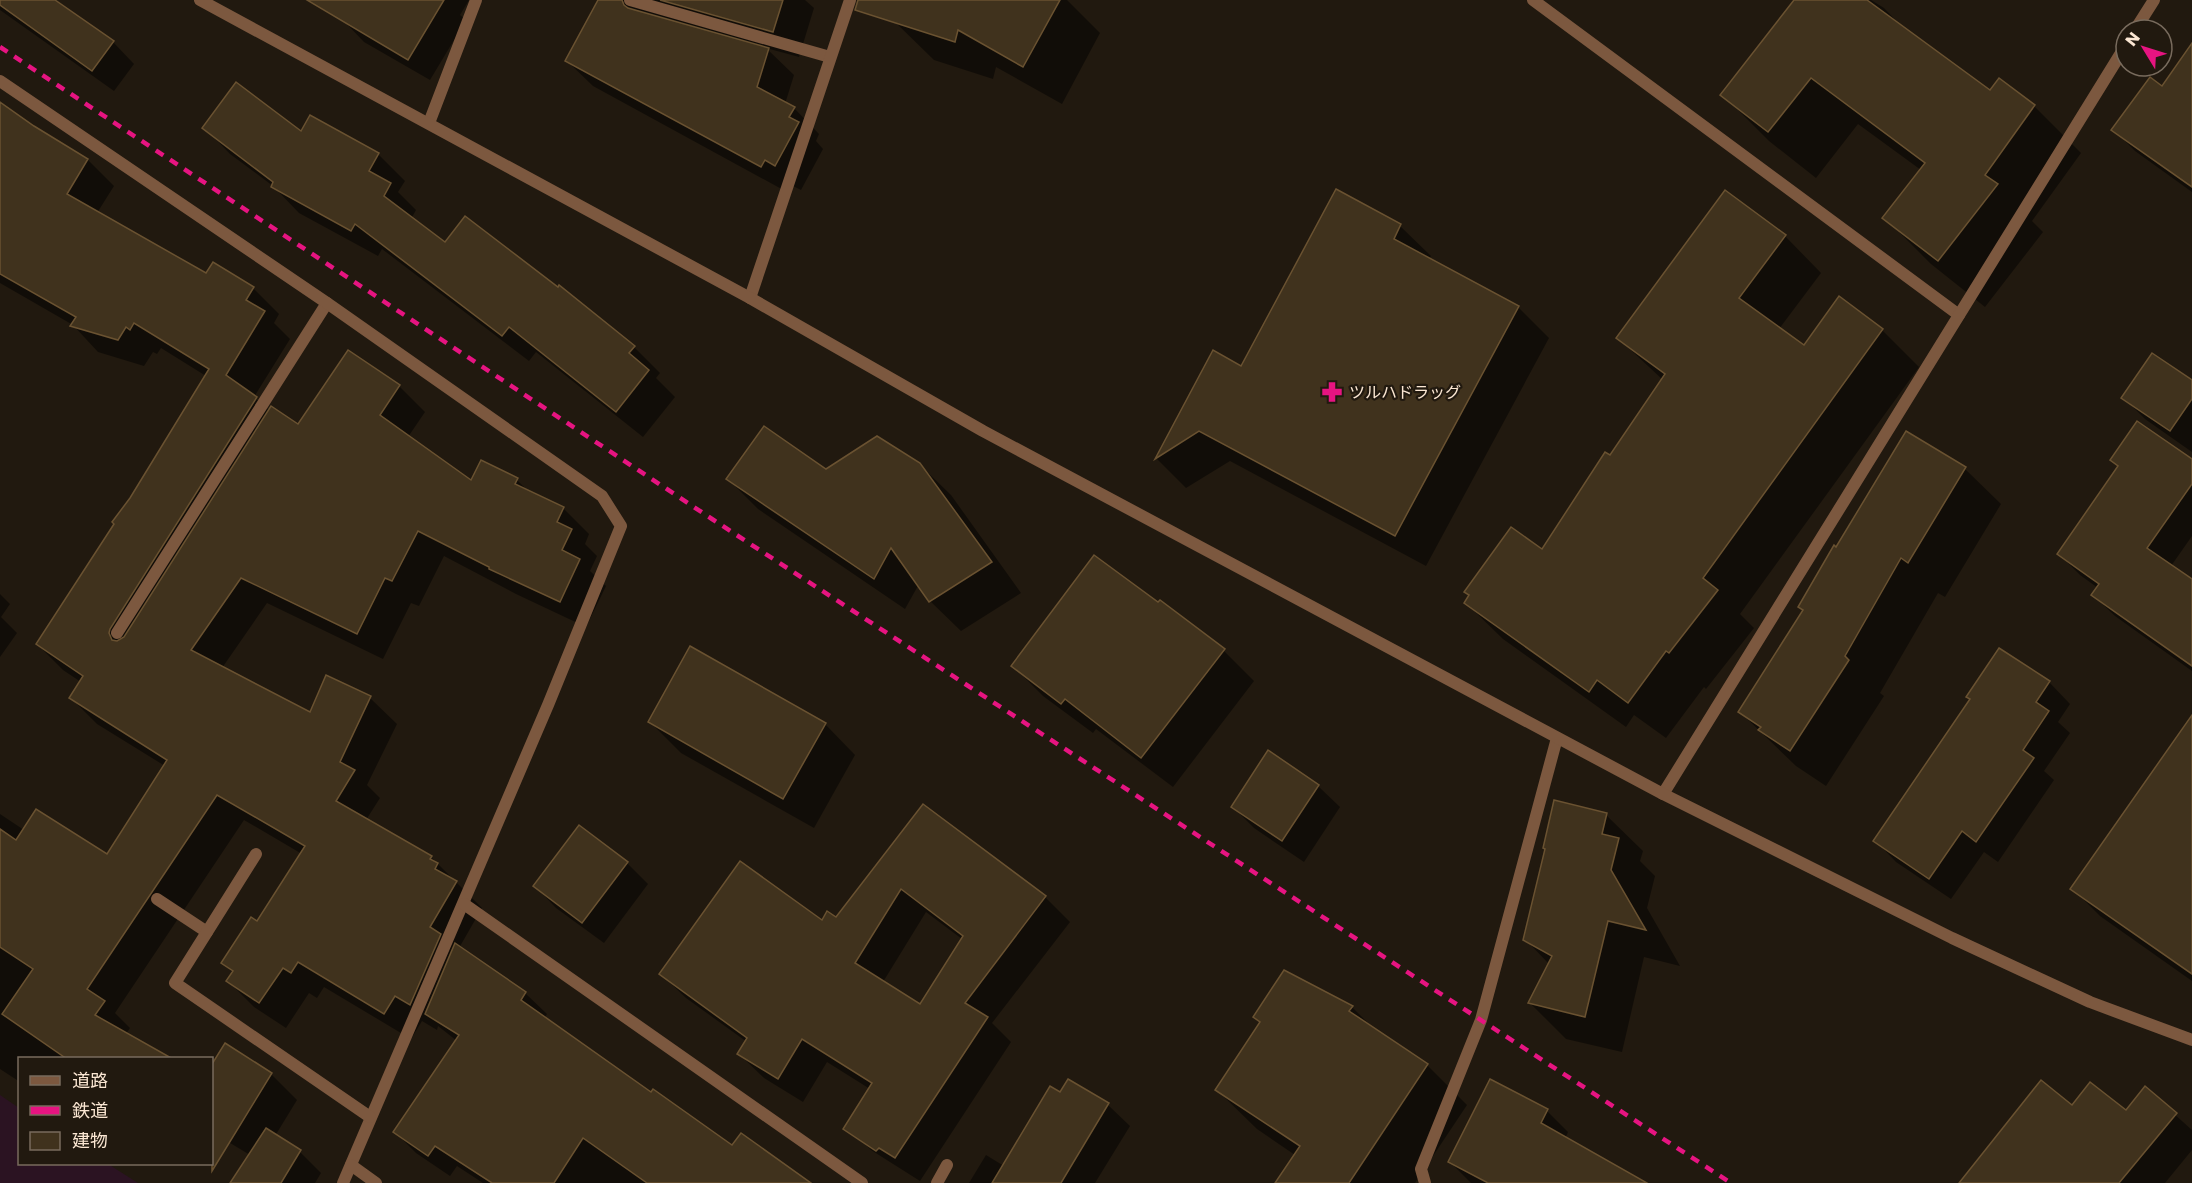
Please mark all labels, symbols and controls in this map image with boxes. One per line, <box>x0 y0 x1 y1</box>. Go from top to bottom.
north arrow <box>2114 18 2174 78</box>
text: N <box>2120 27 2145 51</box>
pharmacy icon: ツルハドラッグ <box>1320 380 1344 404</box>
place label: ツルハドラッグ <box>1349 381 1461 404</box>
legend <box>18 1057 213 1165</box>
text: 道路 <box>72 1068 108 1093</box>
text: 鉄道 <box>72 1098 108 1123</box>
text: 建物 <box>72 1128 108 1153</box>

